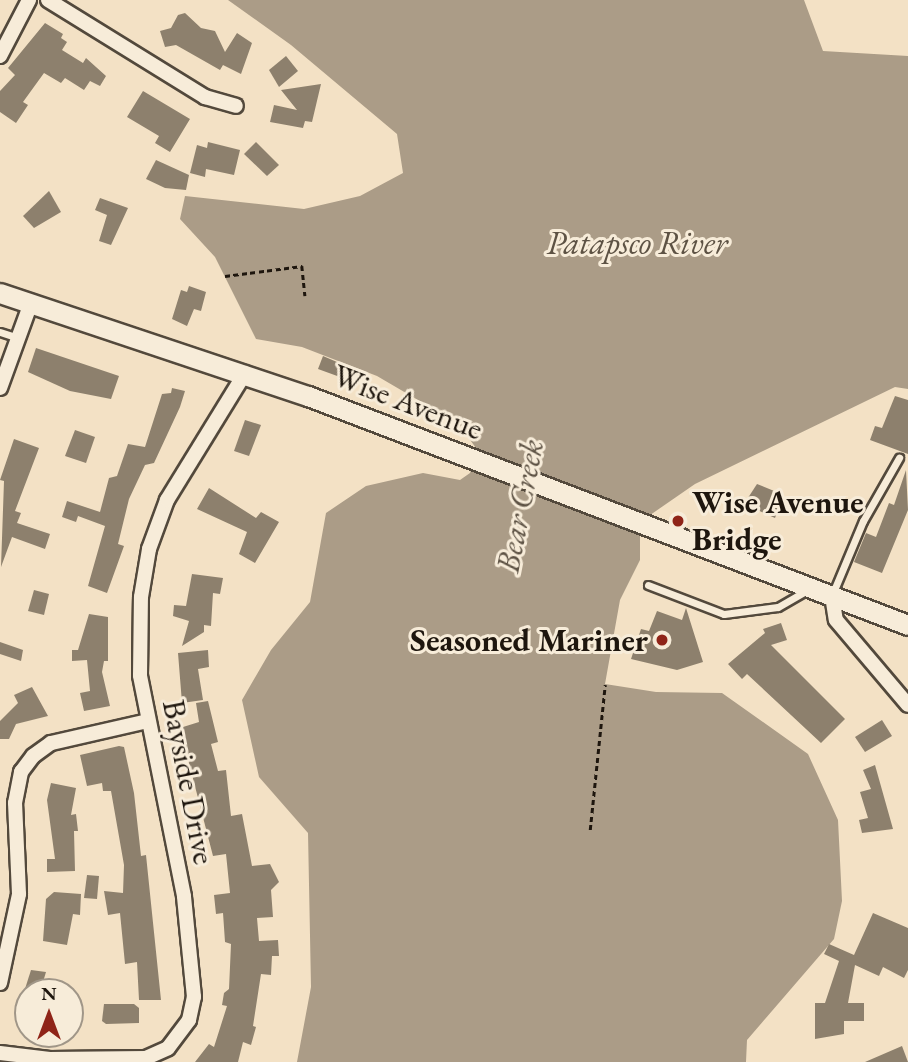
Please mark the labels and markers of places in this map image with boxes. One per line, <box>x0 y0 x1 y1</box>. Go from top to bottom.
place label: Wise Avenue Bridge <box>692 484 864 559</box>
marker: Wise Avenue Bridge <box>670 513 686 529</box>
place label: Seasoned Mariner <box>410 621 648 659</box>
marker: Seasoned Mariner <box>654 632 670 648</box>

